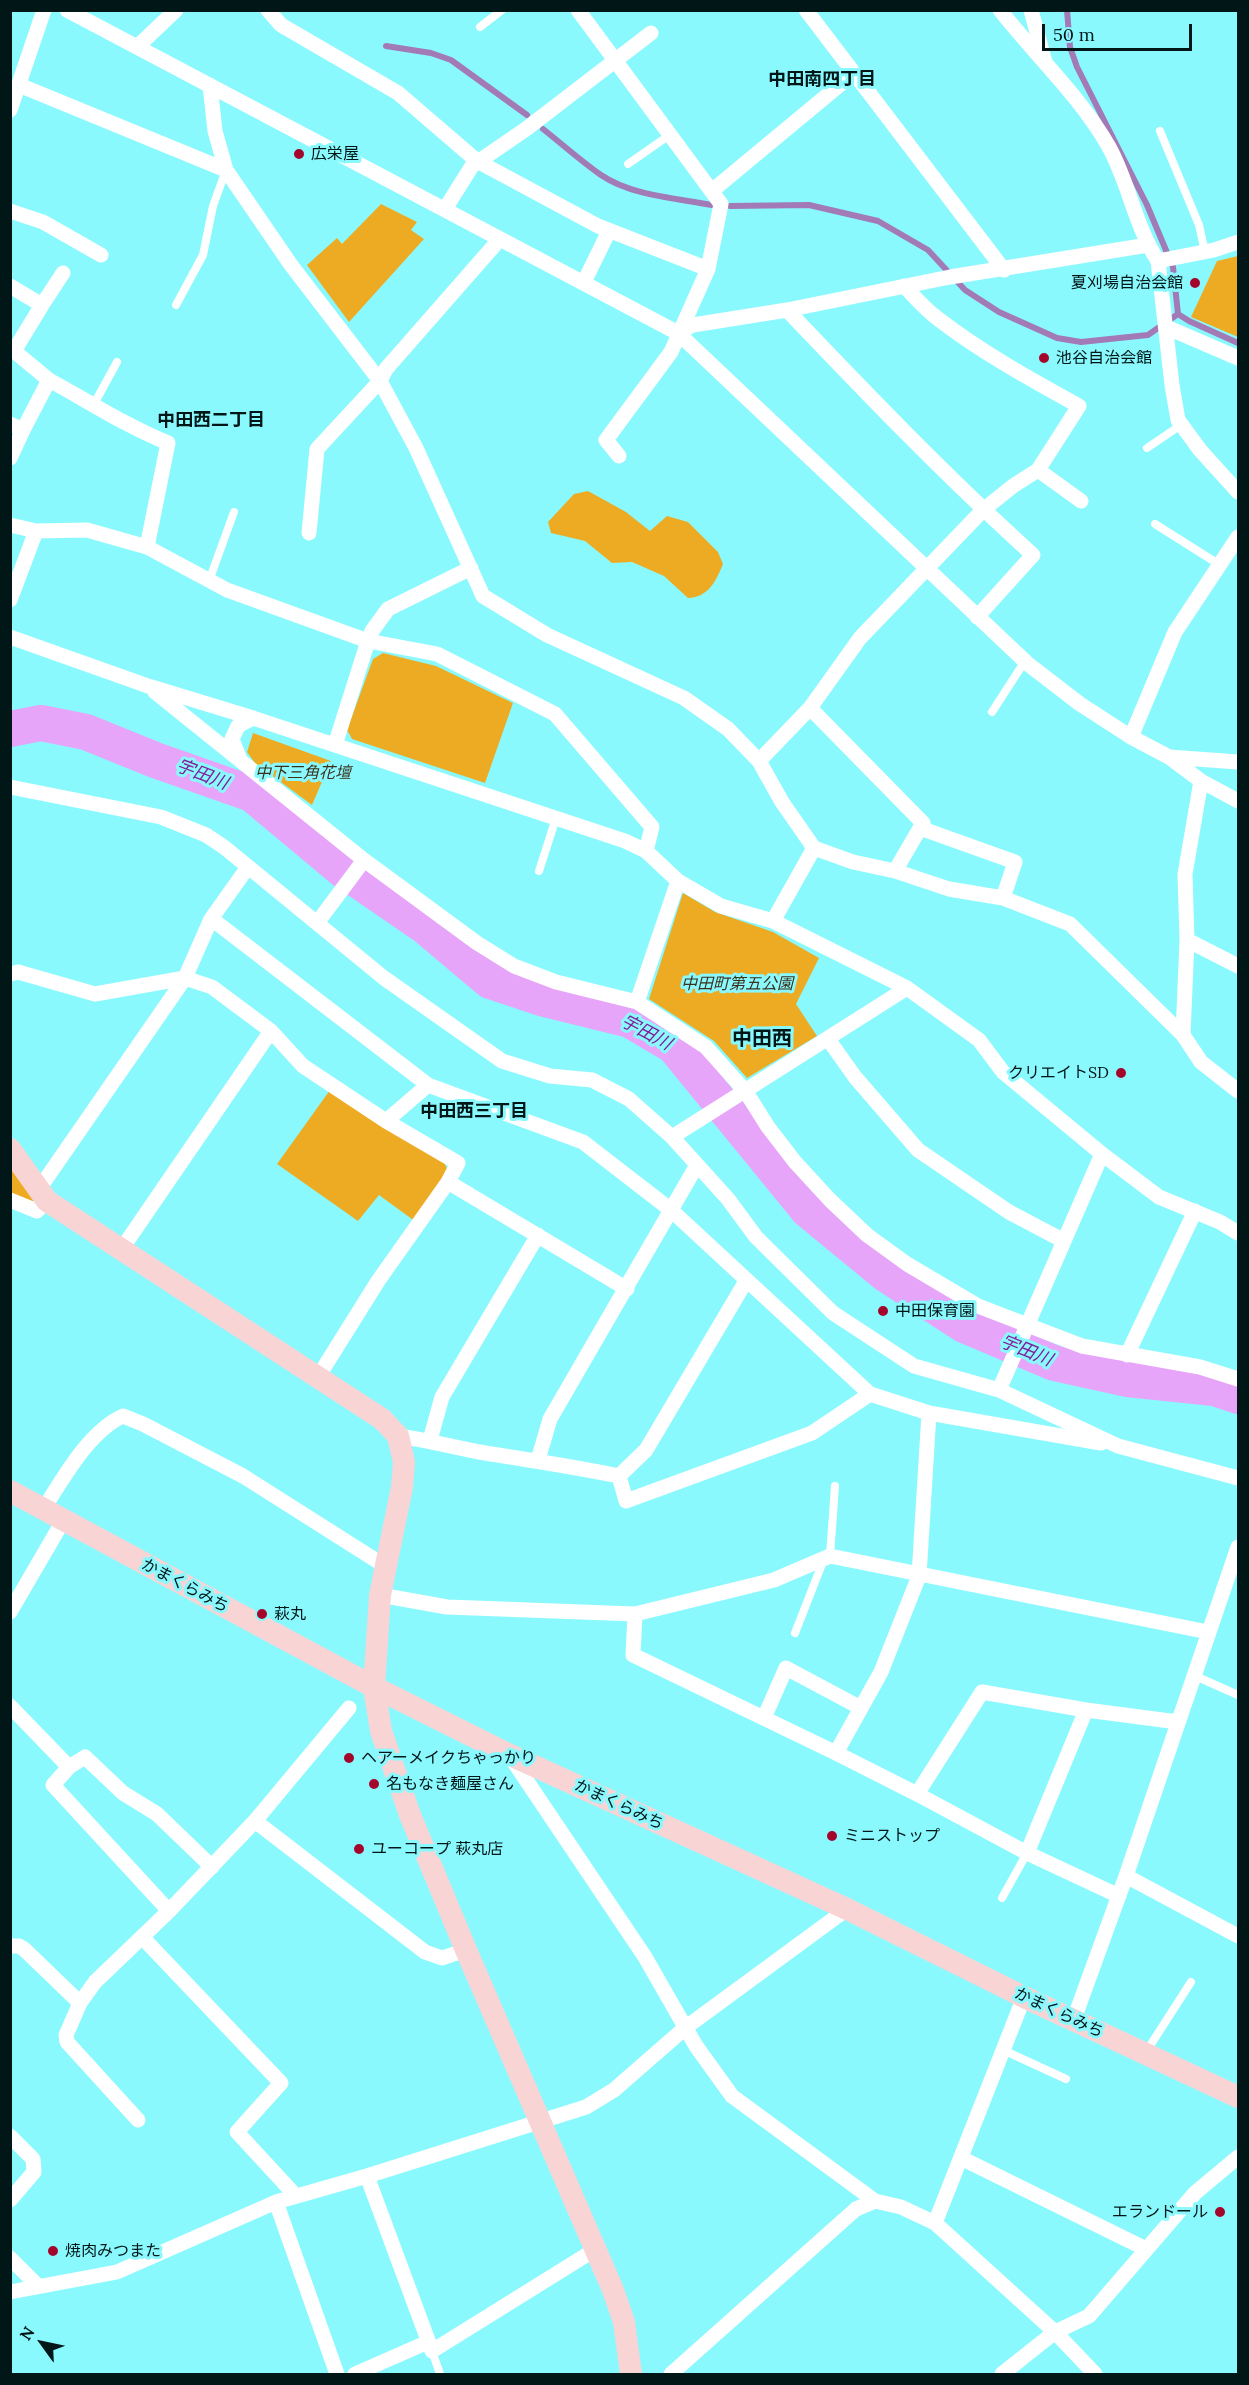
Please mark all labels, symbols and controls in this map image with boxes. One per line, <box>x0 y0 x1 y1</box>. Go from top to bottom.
scale bar <box>1045 12 1195 50</box>
text: 50 m <box>1053 23 1095 46</box>
district label: 中田南四丁目 <box>768 69 876 91</box>
place label: 広栄屋 <box>311 144 359 164</box>
marker: 広栄屋 <box>292 147 306 161</box>
place label: 夏刈場自治会館 <box>1071 273 1183 293</box>
marker: 夏刈場自治会館 <box>1188 276 1202 290</box>
place label: 池谷自治会館 <box>1056 348 1152 368</box>
marker: 池谷自治会館 <box>1037 351 1051 365</box>
district label: 中田西二丁目 <box>157 410 265 432</box>
water label: 宇田川 <box>173 755 231 795</box>
park label: 中下三角花壇 <box>255 763 351 783</box>
park label: 中田町第五公園 <box>681 974 793 994</box>
water label: 宇田川 <box>617 1011 675 1055</box>
district label: 中田西 <box>732 1027 792 1051</box>
place label: クリエイトSD <box>1008 1063 1109 1083</box>
marker: クリエイトSD <box>1114 1066 1128 1080</box>
district label: 中田西三丁目 <box>420 1101 528 1123</box>
place label: 中田保育園 <box>895 1301 975 1321</box>
marker: 中田保育園 <box>876 1304 890 1318</box>
water label: 宇田川 <box>997 1331 1055 1371</box>
street label: かまくらみち <box>138 1555 232 1617</box>
place label: 萩丸 <box>274 1604 306 1624</box>
marker: 萩丸 <box>255 1607 269 1621</box>
place label: ヘアーメイクちゃっかり <box>361 1748 536 1768</box>
marker: ヘアーメイクちゃっかり <box>342 1751 356 1765</box>
place label: 名もなき麺屋さん <box>386 1774 514 1794</box>
street label: かまくらみち <box>571 1776 667 1834</box>
marker: 名もなき麺屋さん <box>367 1777 381 1791</box>
place label: ミニストップ <box>844 1826 940 1846</box>
marker: ミニストップ <box>825 1829 839 1843</box>
place label: ユーコープ 萩丸店 <box>371 1839 503 1859</box>
marker: ユーコープ 萩丸店 <box>352 1842 366 1856</box>
street label: かまくらみち <box>1011 1984 1107 2042</box>
place label: エランドール <box>1112 2202 1208 2222</box>
marker: エランドール <box>1213 2205 1227 2219</box>
place label: 焼肉みつまた <box>65 2241 161 2261</box>
marker: 焼肉みつまた <box>46 2244 60 2258</box>
north arrow <box>12 2313 72 2373</box>
text: N <box>15 2323 39 2344</box>

